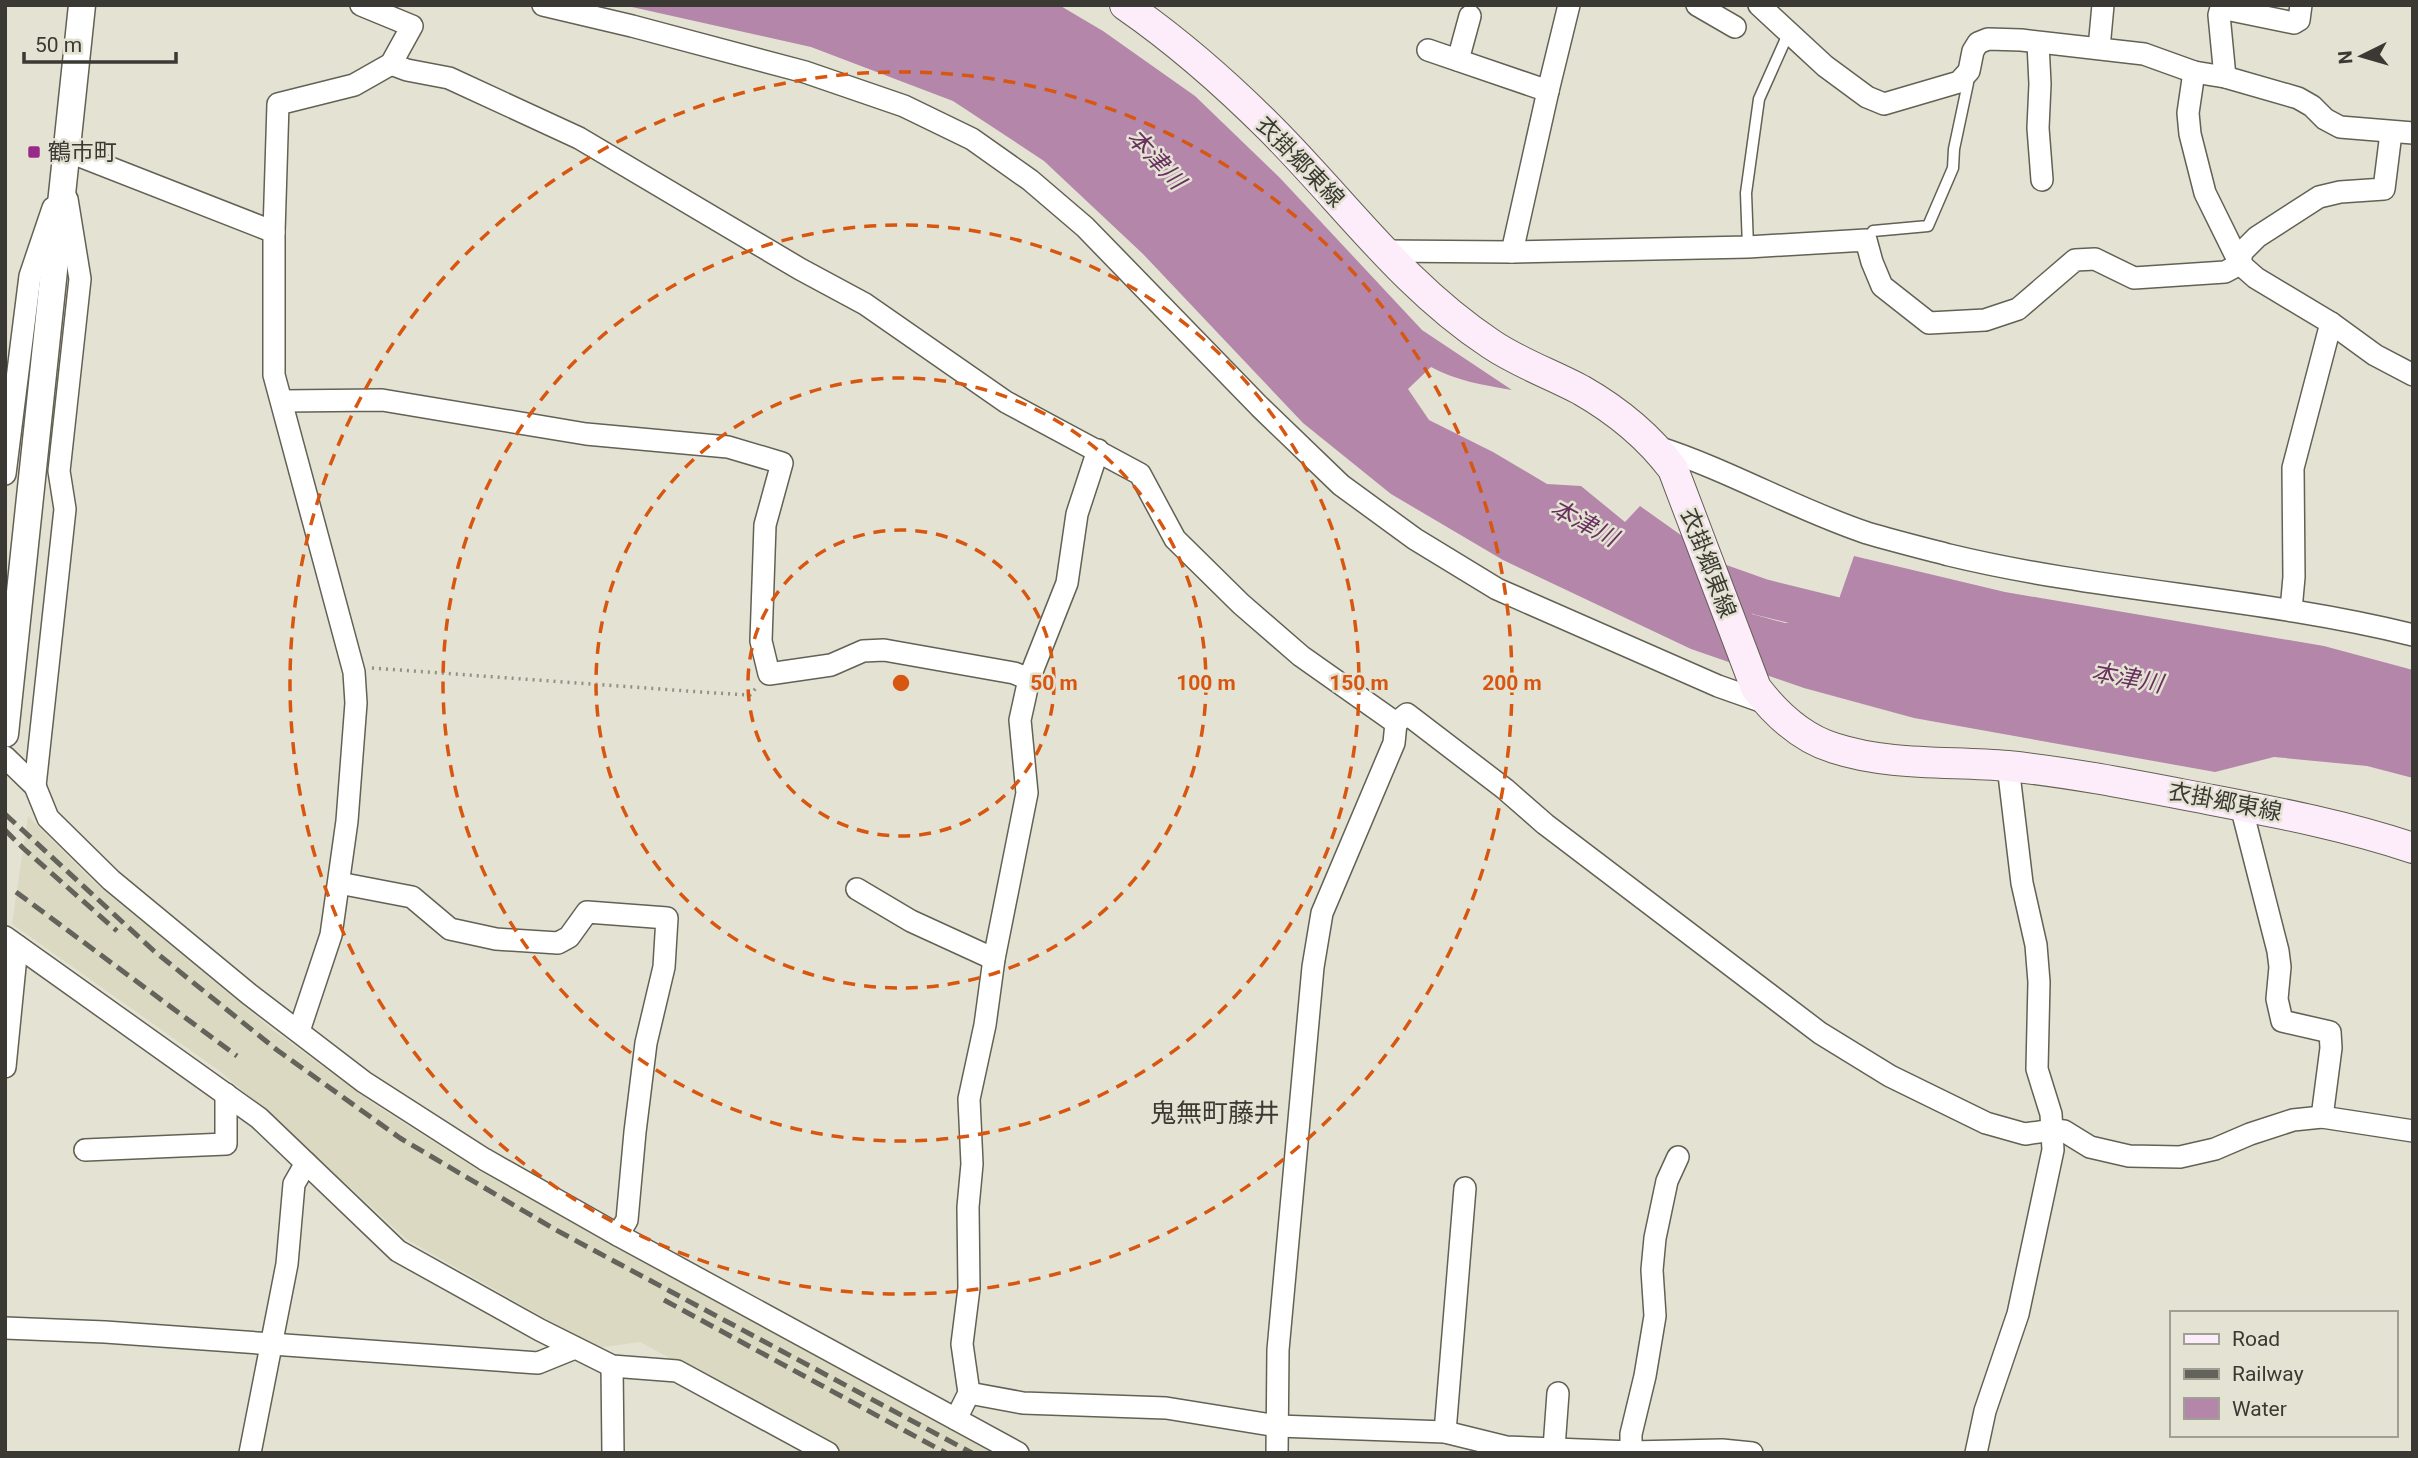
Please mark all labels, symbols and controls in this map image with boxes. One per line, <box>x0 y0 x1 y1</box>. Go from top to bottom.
scale bar <box>24 21 177 65</box>
north arrow <box>2327 21 2397 91</box>
text: 50 m <box>35 33 82 57</box>
text: N <box>2334 50 2358 65</box>
street label: 衣掛郷東線 <box>1250 111 1350 213</box>
water label: 本津川 <box>1121 123 1193 197</box>
place label: 鶴市町 <box>48 139 117 166</box>
marker: 鶴市町 <box>26 144 42 160</box>
water label: 本津川 <box>1546 494 1625 554</box>
street label: 衣掛郷東線 <box>1675 504 1741 622</box>
water label: 本津川 <box>2089 658 2168 699</box>
centre of rings <box>889 671 913 695</box>
text: 50 m <box>1030 671 1078 695</box>
text: 100 m <box>1176 671 1236 695</box>
text: 150 m <box>1329 671 1389 695</box>
text: 200 m <box>1482 671 1542 695</box>
street label: 衣掛郷東線 <box>2166 778 2284 826</box>
district label: 鬼無町藤井 <box>1150 1098 1280 1128</box>
legend <box>2170 1311 2397 1437</box>
text: Road <box>2232 1327 2280 1351</box>
text: Railway <box>2232 1362 2304 1386</box>
text: Water <box>2232 1397 2287 1421</box>

